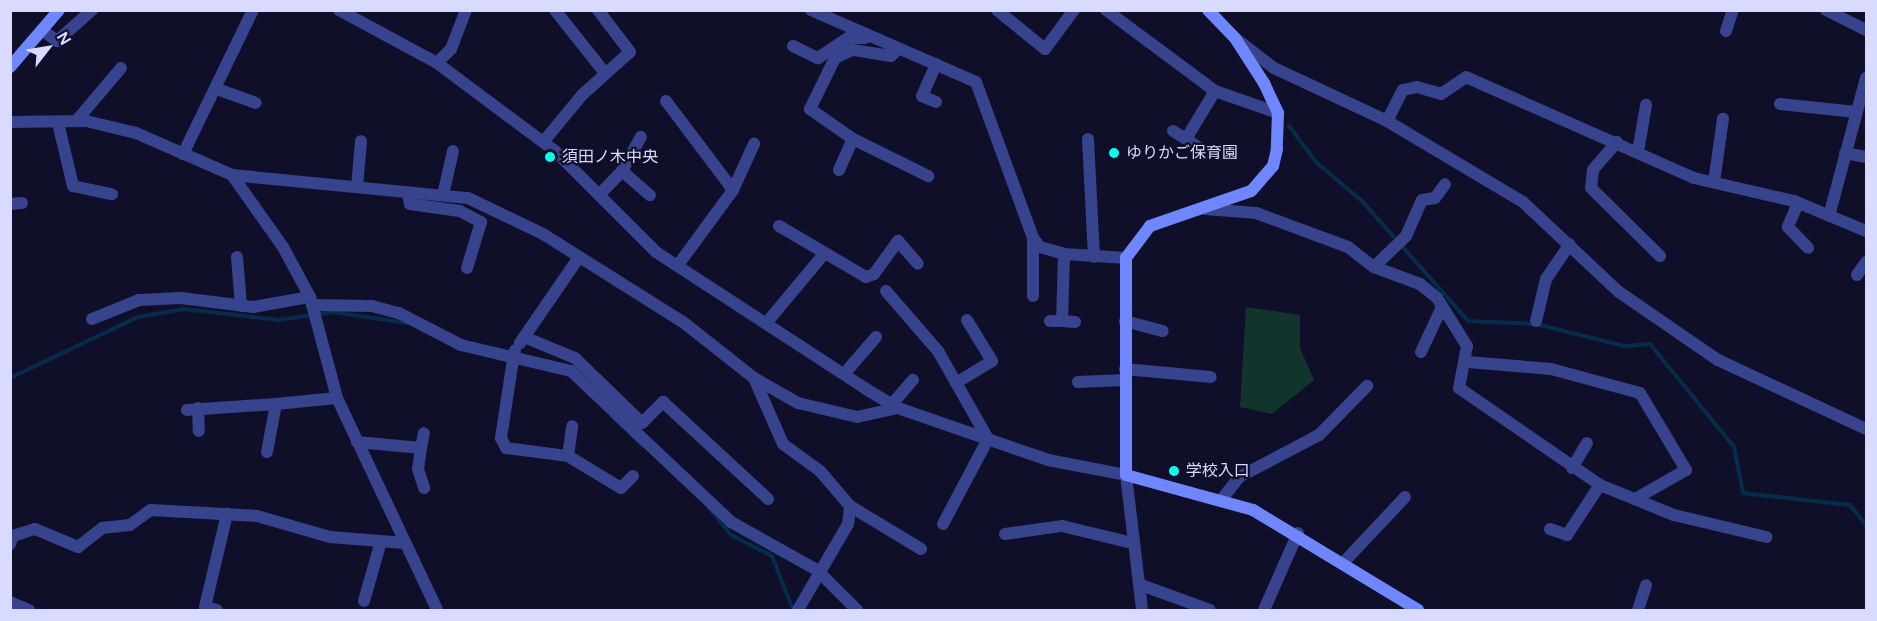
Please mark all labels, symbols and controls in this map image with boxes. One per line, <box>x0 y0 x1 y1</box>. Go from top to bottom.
north arrow <box>18 18 78 78</box>
text: N <box>52 28 76 49</box>
place label: ゆりかご保育園 <box>1126 143 1238 163</box>
marker: ゆりかご保育園 <box>1107 146 1121 160</box>
place label: 須田ノ木中央 <box>562 147 658 167</box>
marker: 須田ノ木中央 <box>543 150 557 164</box>
place label: 学校入口 <box>1186 461 1250 481</box>
marker: 学校入口 <box>1167 464 1181 478</box>

